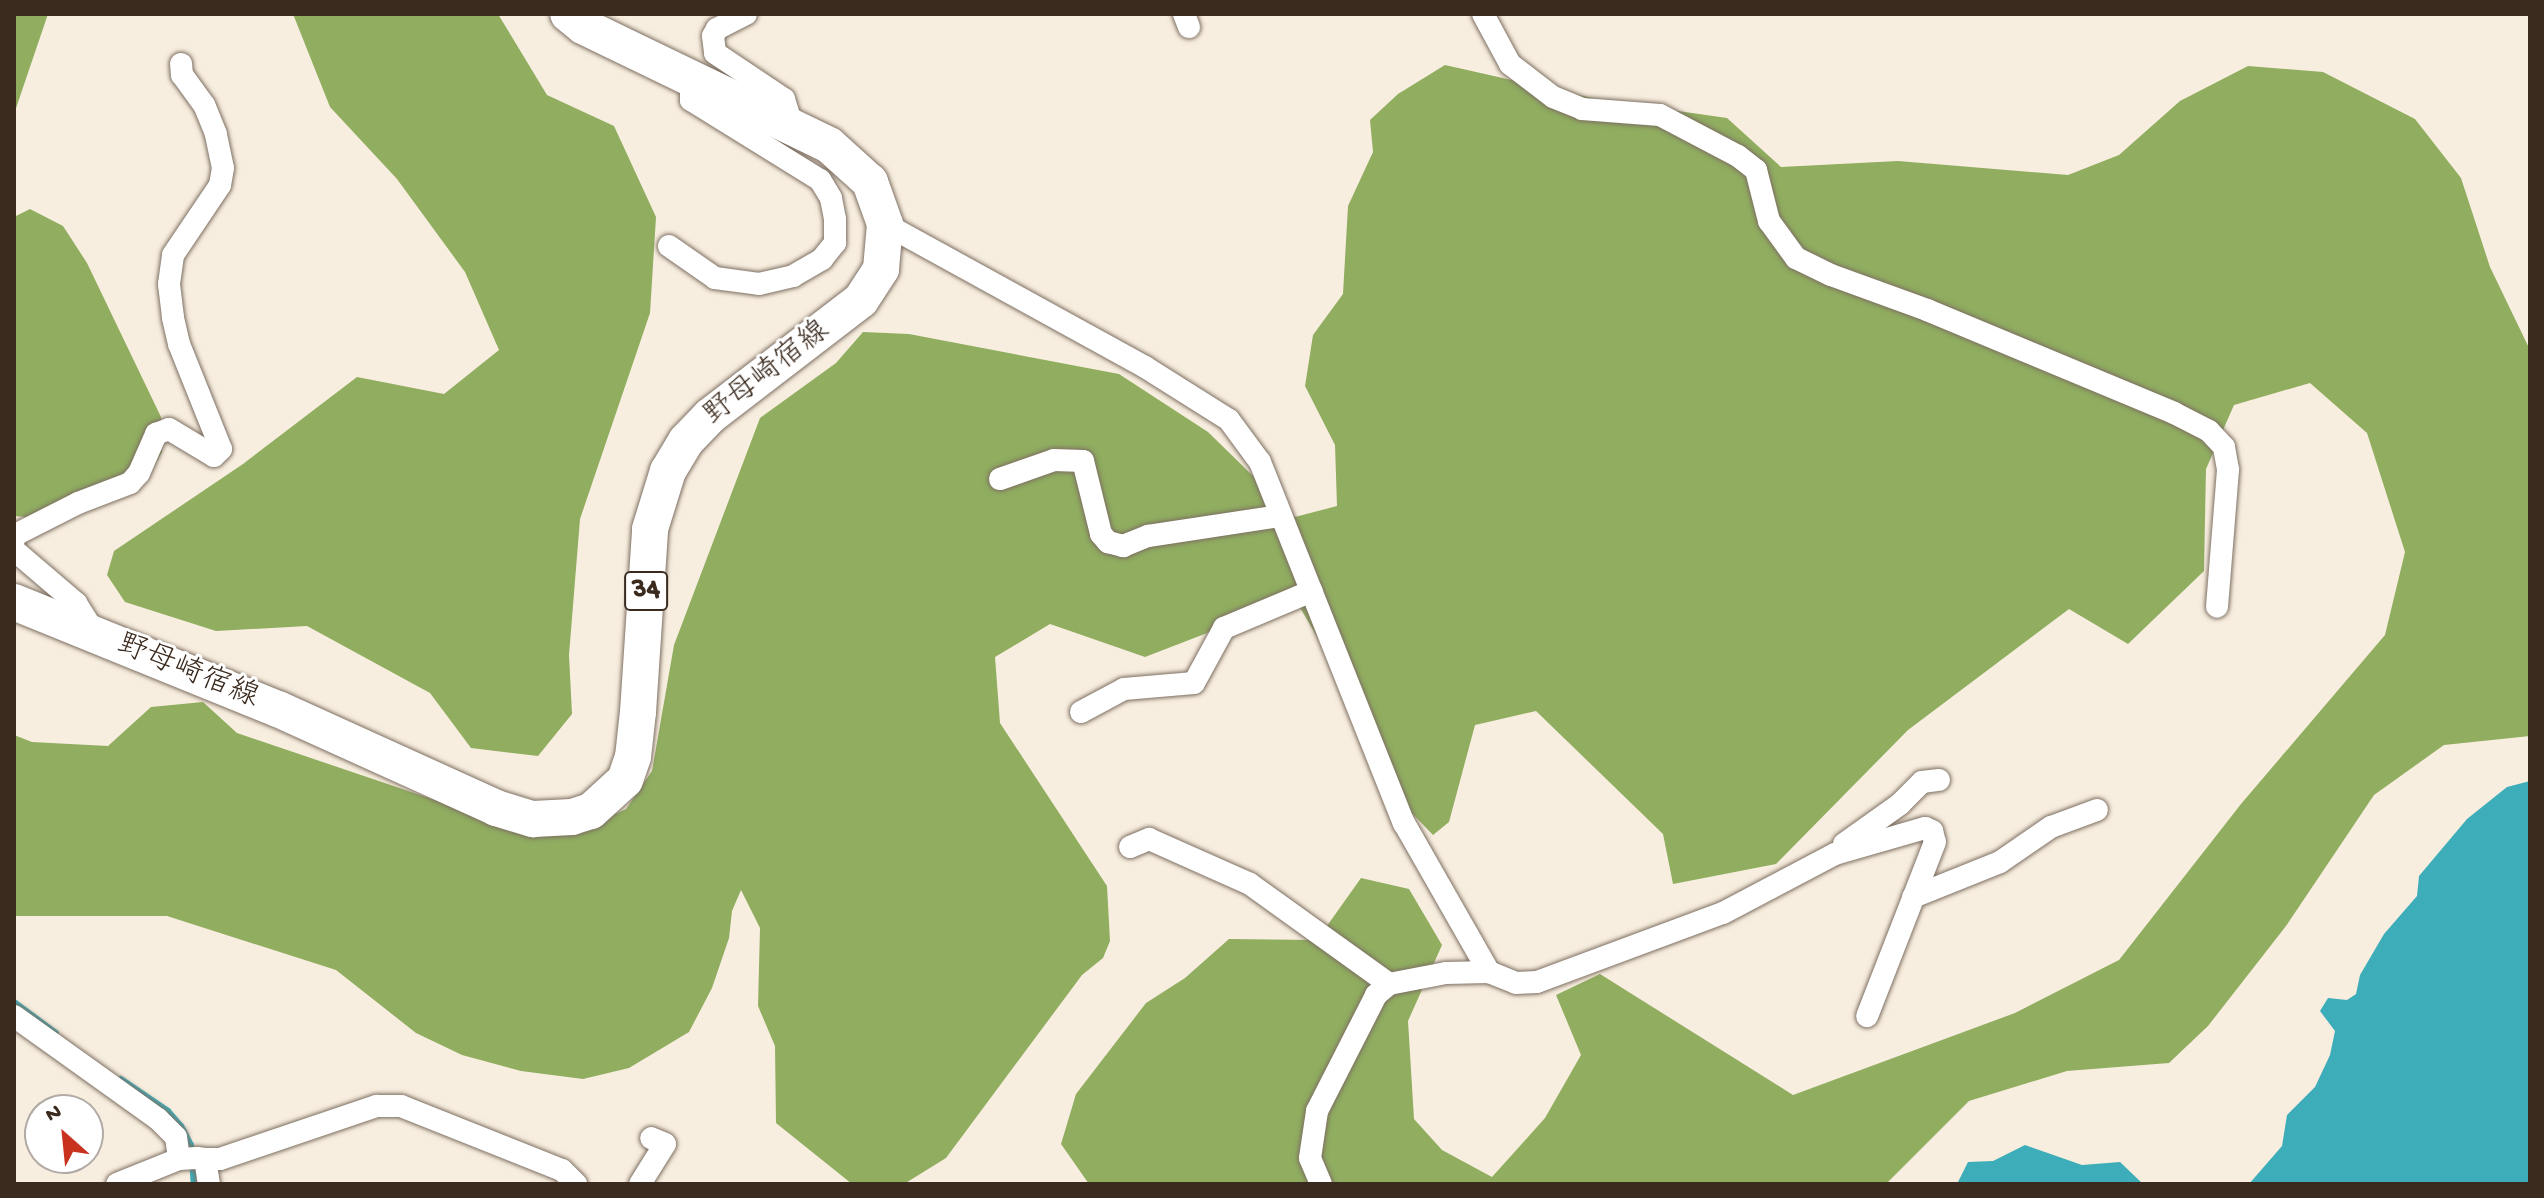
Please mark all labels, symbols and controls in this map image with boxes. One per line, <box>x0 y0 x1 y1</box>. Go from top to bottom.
street label: 野母崎宿線 <box>698 315 838 435</box>
road number: 34 <box>624 567 668 615</box>
street label: 野母崎宿線 <box>111 628 263 718</box>
north arrow <box>24 1094 104 1174</box>
text: N <box>42 1100 66 1129</box>

